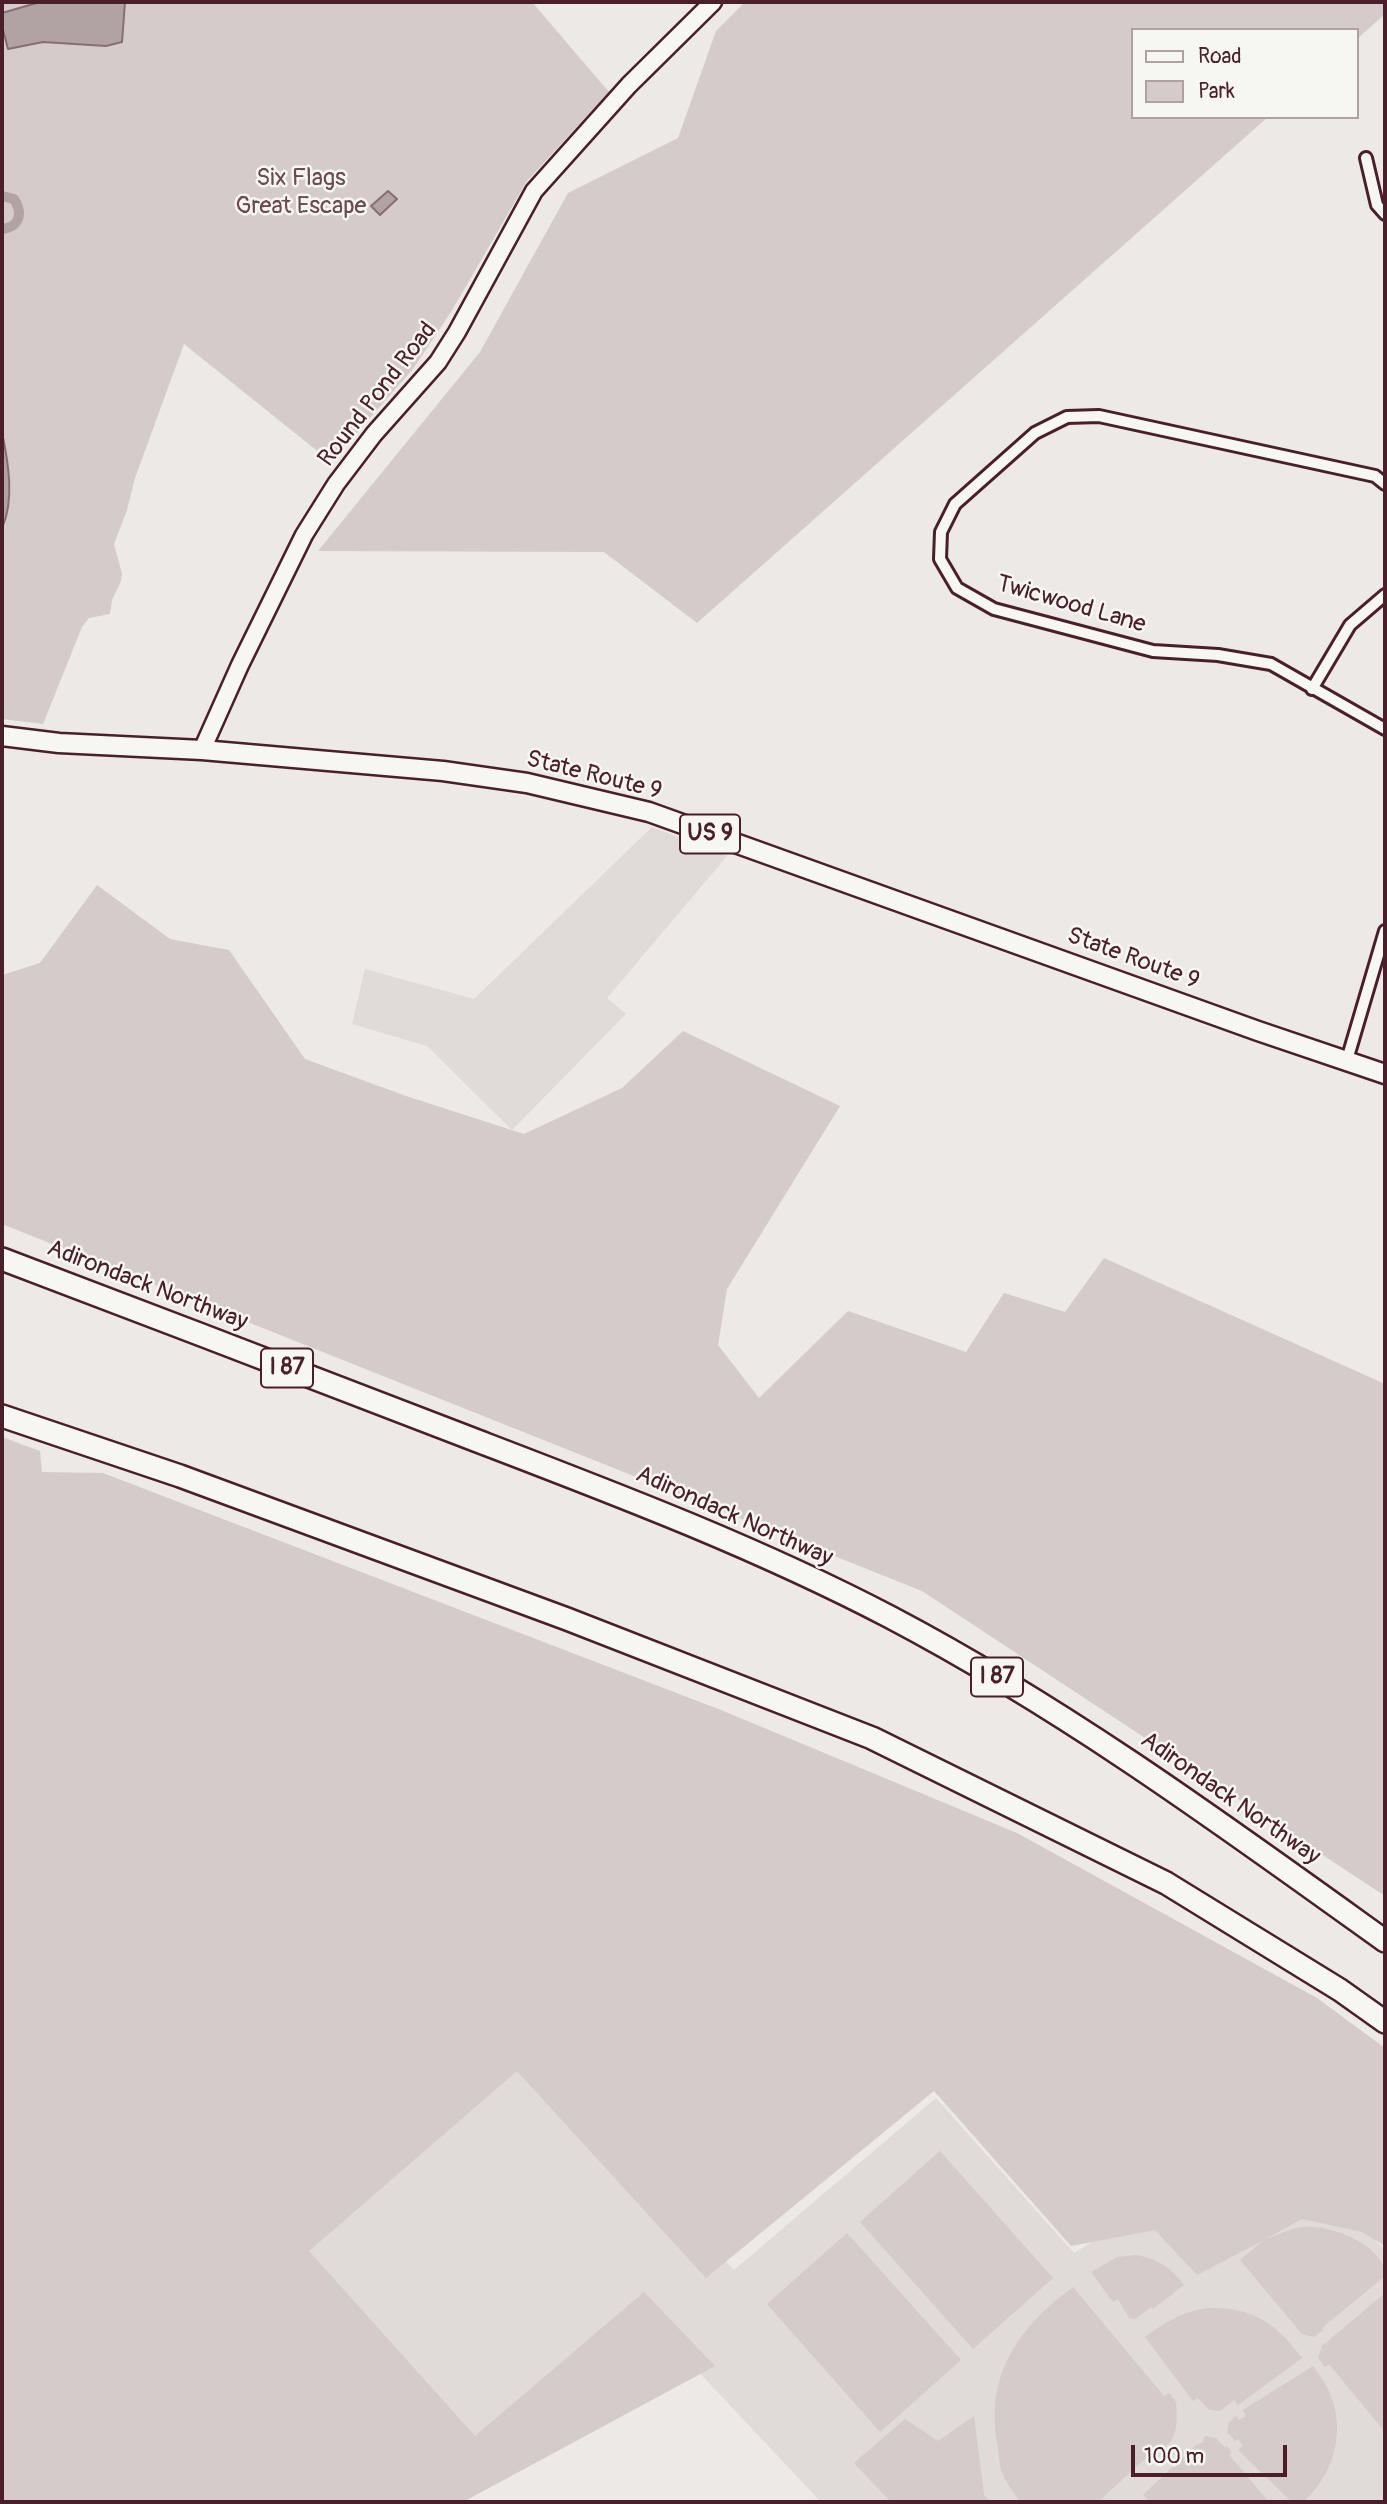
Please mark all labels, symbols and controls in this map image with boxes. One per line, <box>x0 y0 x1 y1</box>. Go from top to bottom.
legend <box>1132 28 1359 119</box>
text: Road <box>1198 43 1242 70</box>
text: Park <box>1198 78 1235 105</box>
park label: Six Flags Great Escape <box>236 165 366 221</box>
street label: Round Pond Road <box>313 317 443 473</box>
street label: Twicwood Lane <box>993 570 1149 640</box>
street label: State Route 9 <box>523 745 665 807</box>
road number: US 9 <box>680 814 740 854</box>
street label: State Route 9 <box>1063 922 1203 996</box>
street label: Adirondack Northway <box>43 1234 251 1338</box>
road number: I 87 <box>261 1348 313 1387</box>
street label: Adirondack Northway <box>631 1461 837 1573</box>
road number: I 87 <box>971 1658 1023 1696</box>
street label: Adirondack Northway <box>1135 1726 1325 1872</box>
scale bar <box>1135 2430 1291 2474</box>
text: 100 m <box>1144 2443 1204 2470</box>

